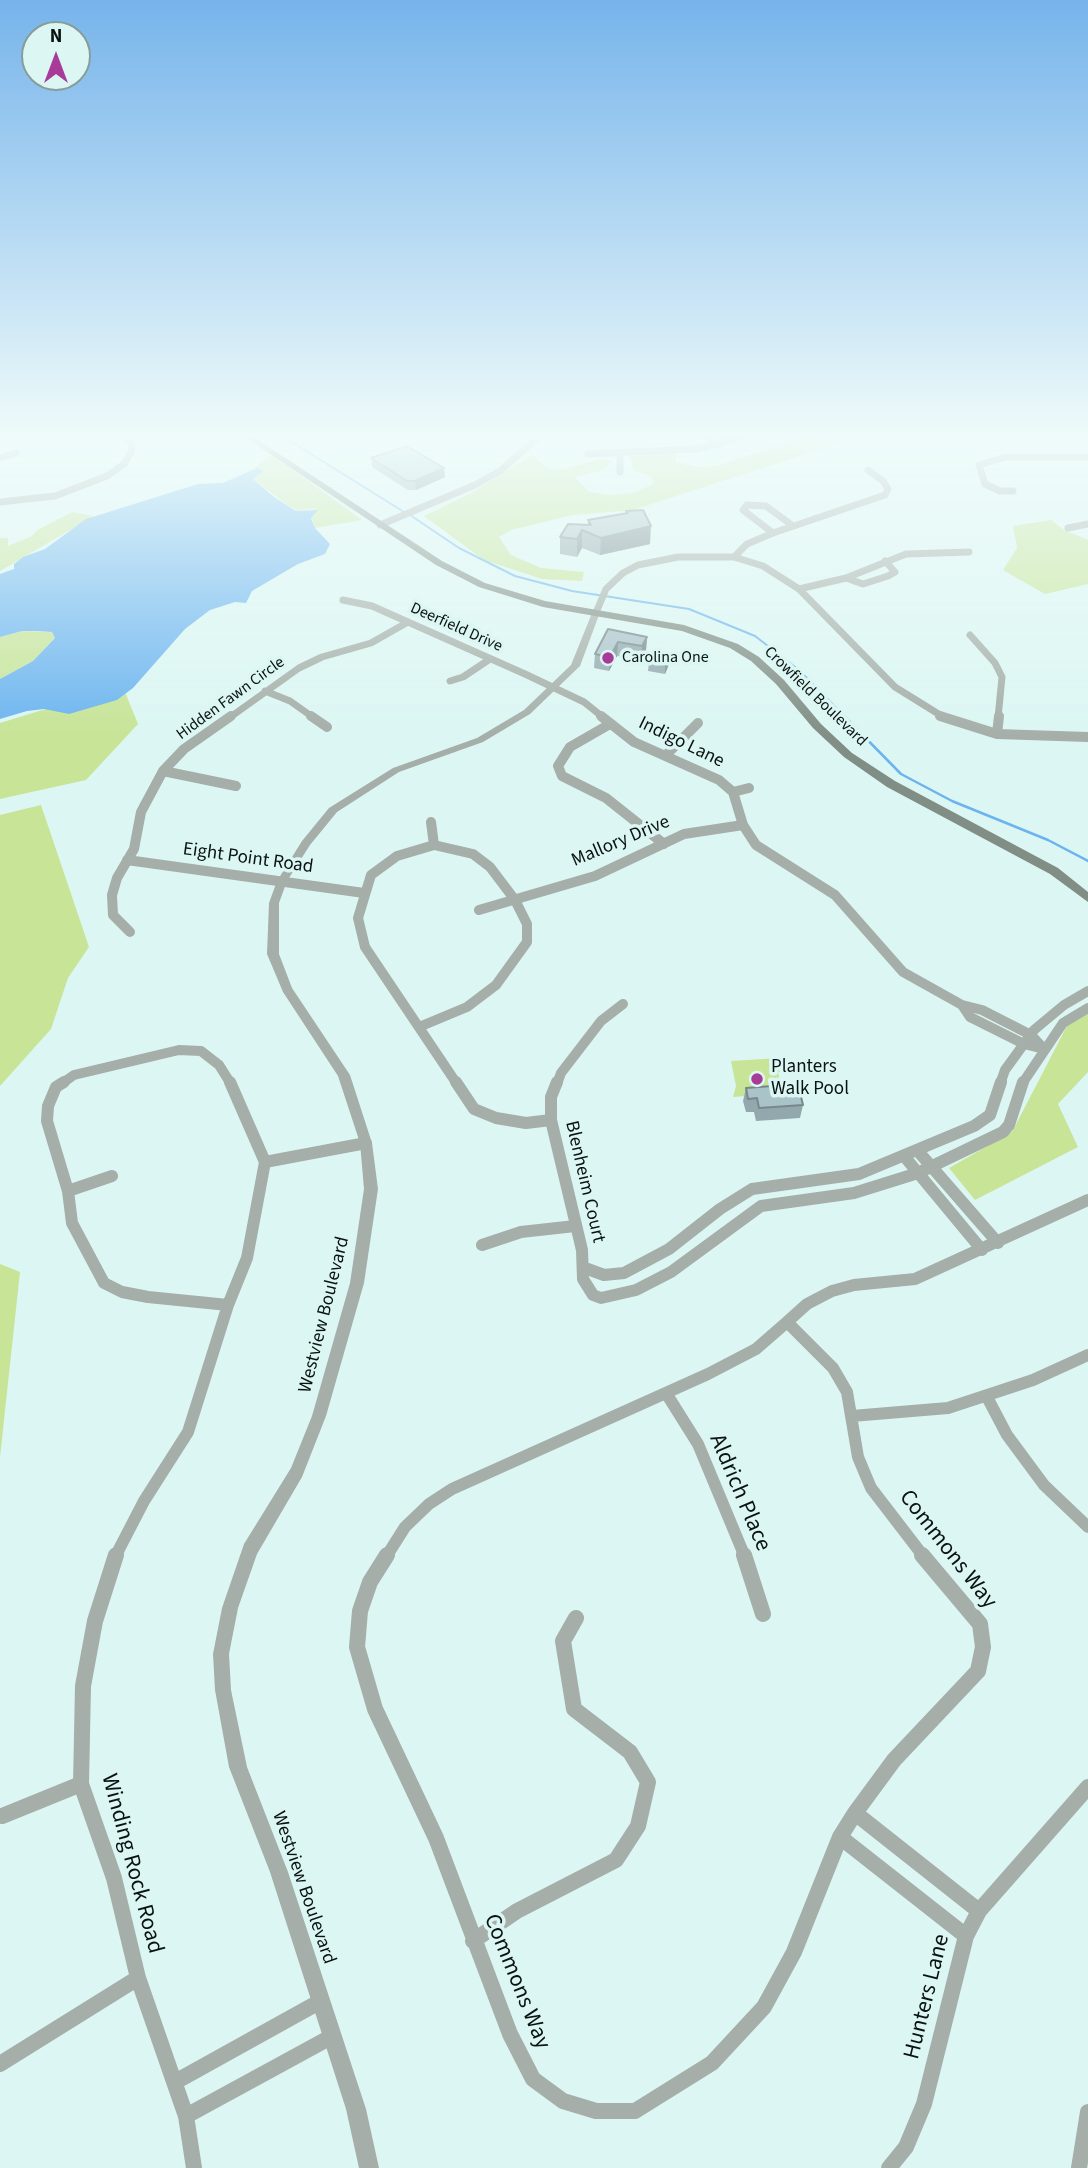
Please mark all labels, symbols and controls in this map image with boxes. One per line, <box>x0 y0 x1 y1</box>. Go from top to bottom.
north arrow <box>21 21 91 91</box>
text: N <box>50 23 62 50</box>
street label: Deerfield Drive <box>407 599 505 657</box>
street label: Crowfield Boulevard <box>760 643 870 751</box>
place label: Carolina One <box>622 648 709 668</box>
marker: Carolina One <box>600 650 616 666</box>
street label: Hidden Fawn Circle <box>173 653 289 745</box>
street label: Indigo Lane <box>634 712 728 774</box>
street label: Mallory Drive <box>569 811 673 873</box>
street label: Eight Point Road <box>181 839 315 879</box>
place label: Planters Walk Pool <box>771 1057 849 1101</box>
marker: Planters Walk Pool <box>749 1071 765 1087</box>
street label: Blenheim Court <box>559 1119 609 1245</box>
street label: Westview Boulevard <box>295 1235 355 1395</box>
street label: Aldrich Place <box>702 1430 776 1556</box>
street label: Commons Way <box>892 1485 1002 1615</box>
street label: Winding Rock Road <box>94 1771 168 1957</box>
street label: Westview Boulevard <box>266 1809 340 1967</box>
street label: Commons Way <box>476 1911 556 2053</box>
street label: Hunters Lane <box>899 1932 957 2062</box>

